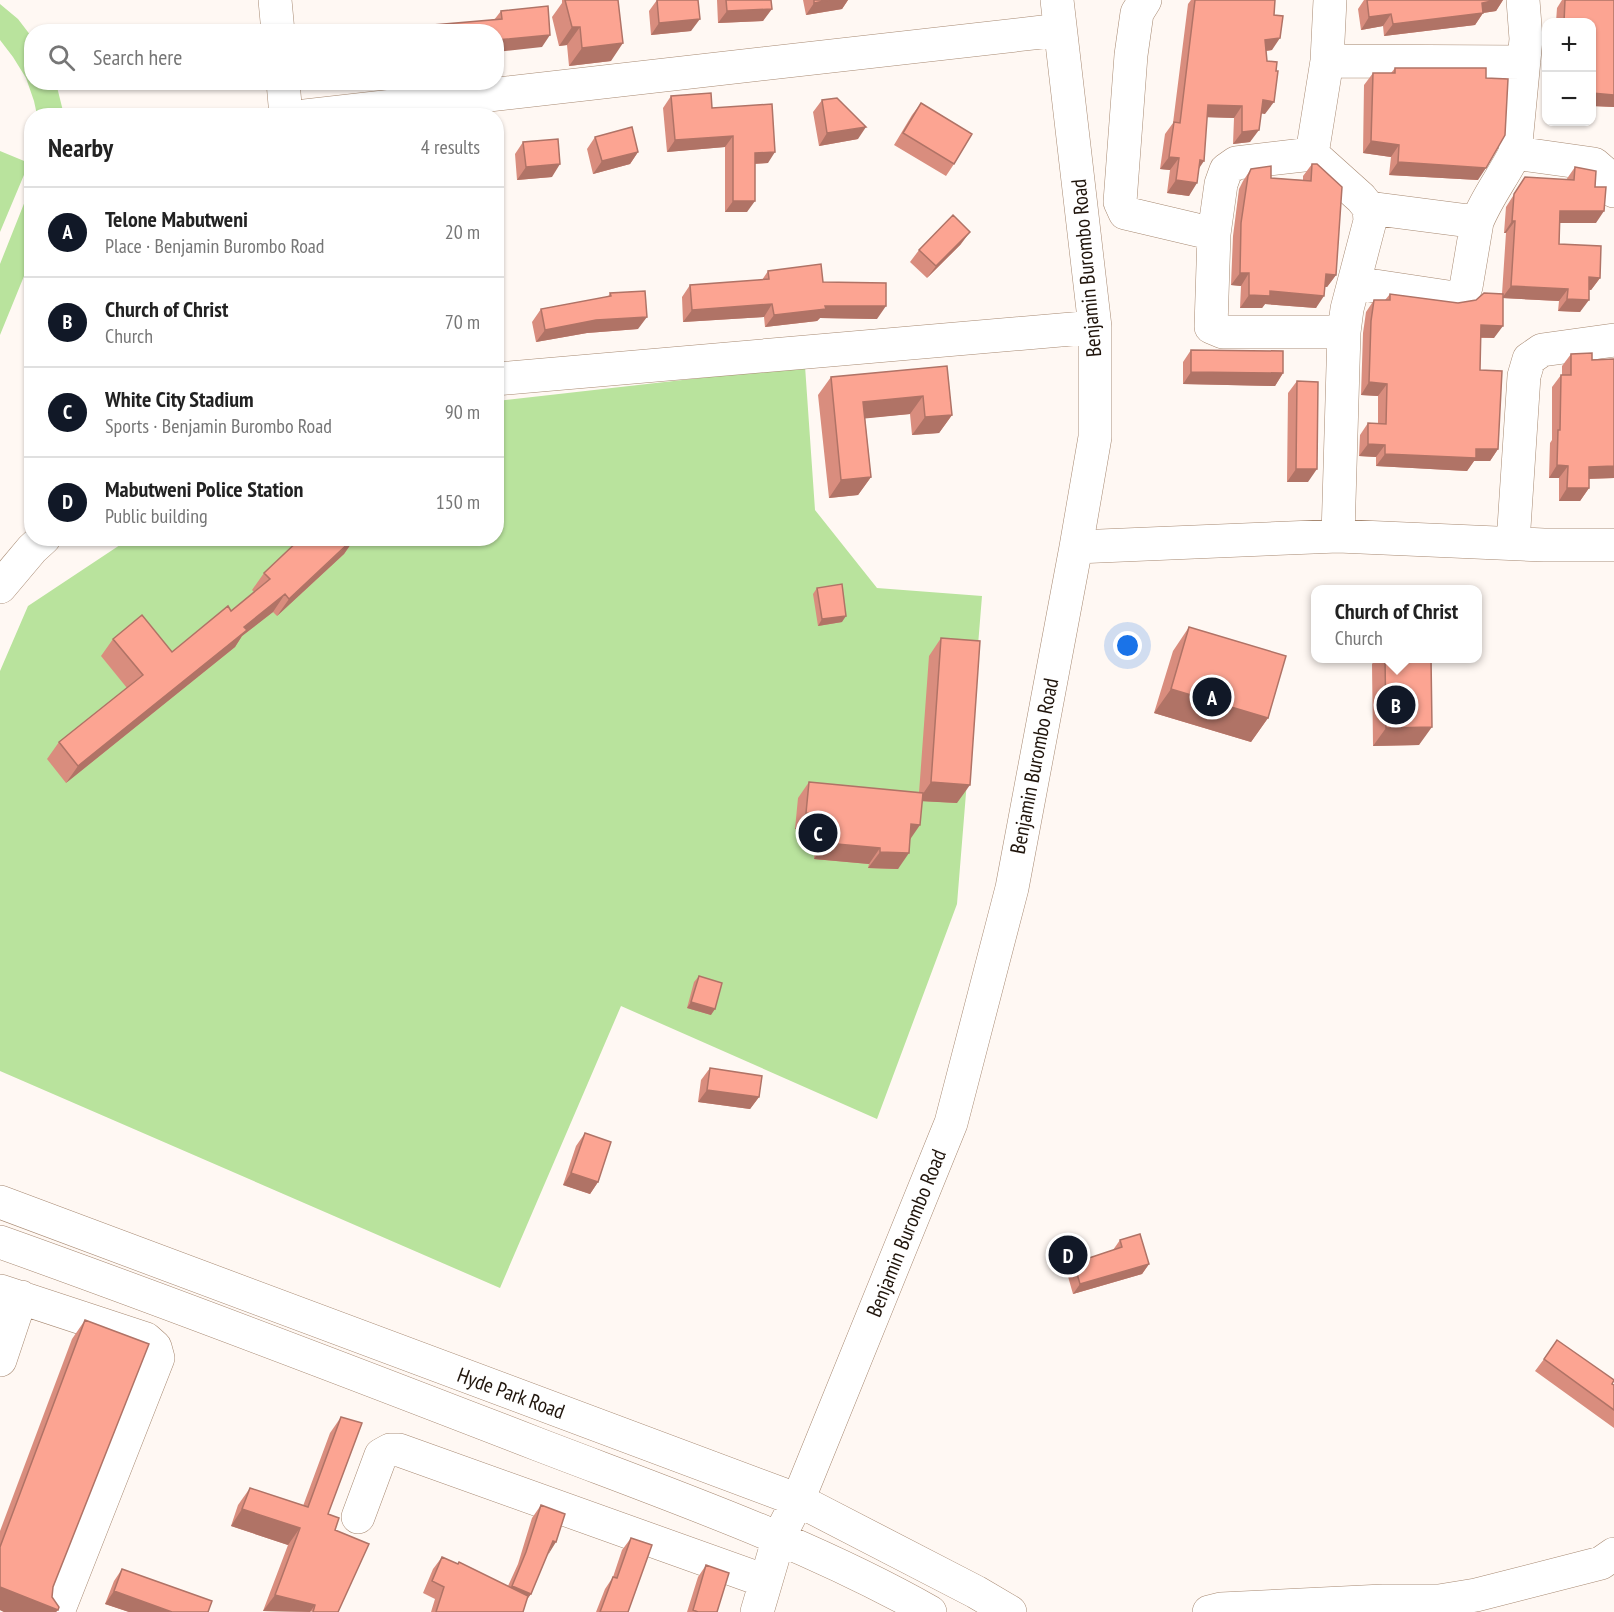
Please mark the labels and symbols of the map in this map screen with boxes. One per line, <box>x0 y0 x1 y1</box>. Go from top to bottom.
street label: Benjamin Burombo Road <box>1065 178 1107 358</box>
your location <box>1113 631 1142 660</box>
pin: A <box>1192 674 1232 720</box>
street label: Benjamin Burombo Road <box>1004 676 1064 856</box>
pin: B <box>1376 682 1416 728</box>
pin: C <box>798 810 838 856</box>
street label: Benjamin Burombo Road <box>860 1145 952 1321</box>
pin: D <box>1048 1232 1088 1278</box>
street label: Hyde Park Road <box>454 1361 568 1425</box>

